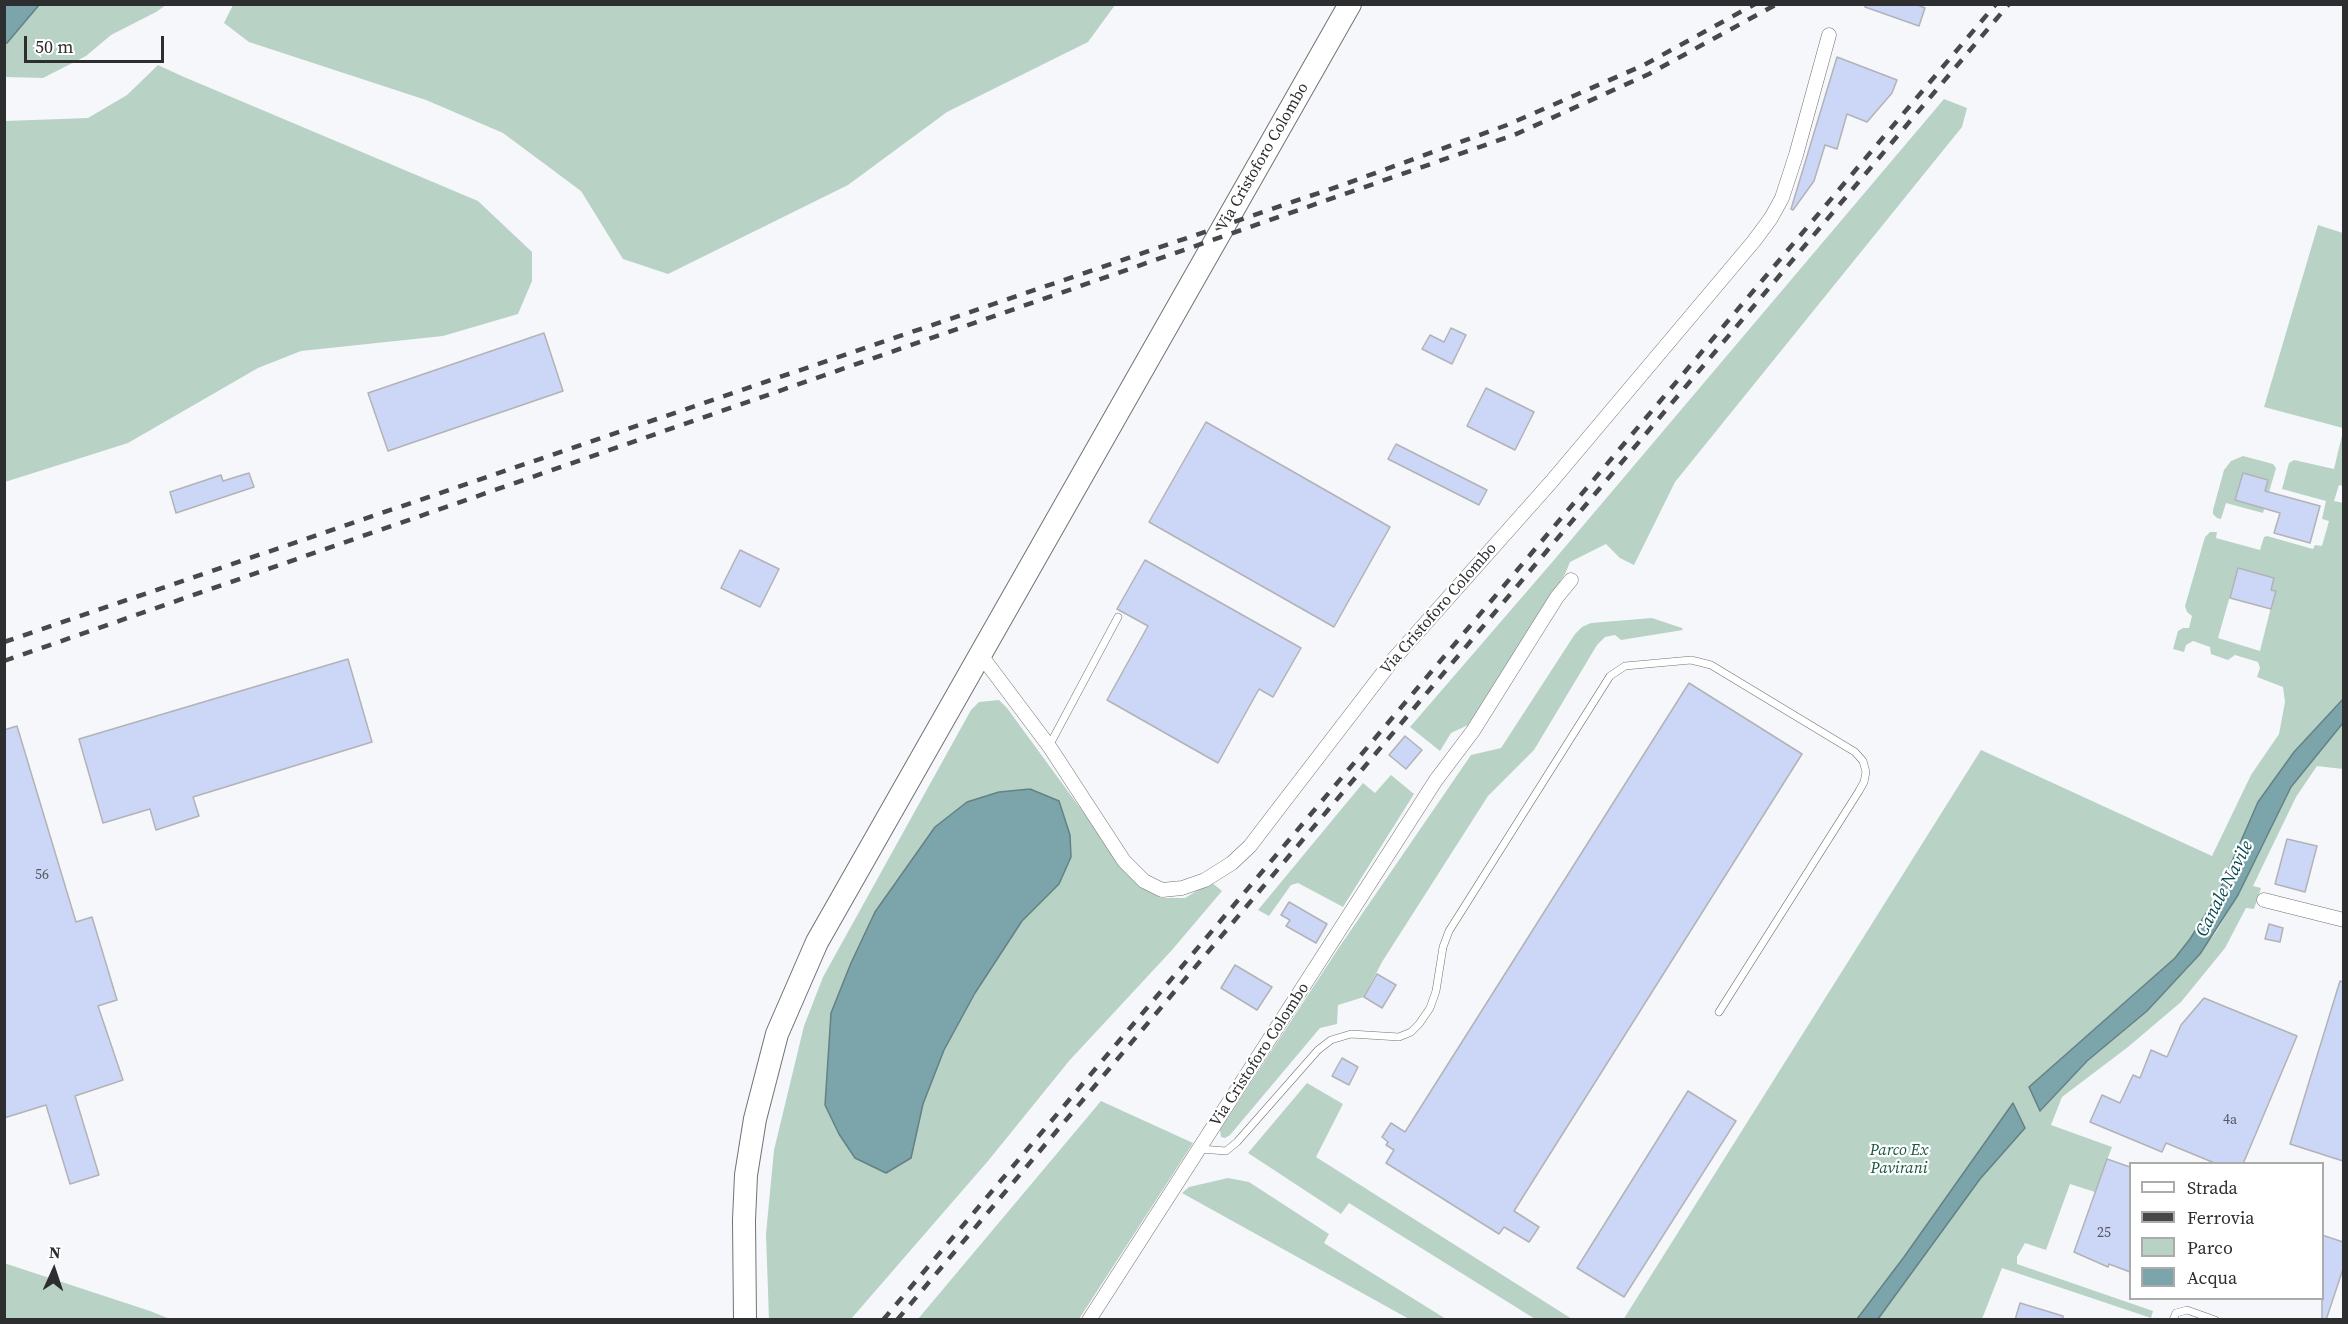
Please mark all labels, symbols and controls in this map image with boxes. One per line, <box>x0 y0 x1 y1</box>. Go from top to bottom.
scale bar <box>27 24 166 62</box>
text: 50 m <box>35 34 73 59</box>
street label: Via Cristoforo Colombo <box>1213 80 1313 234</box>
street label: Via Cristoforo Colombo <box>1377 539 1501 679</box>
water label: Canale Navile <box>2192 838 2258 940</box>
house number: 56 <box>35 867 49 883</box>
street label: Via Cristoforo Colombo <box>1206 980 1314 1130</box>
house number: 4a <box>2223 1112 2237 1128</box>
park label: Parco Ex Pavirani <box>1870 1141 1928 1179</box>
legend <box>2129 1162 2324 1300</box>
text: Strada <box>2187 1175 2238 1200</box>
text: Ferrovia <box>2187 1205 2254 1230</box>
house number: 25 <box>2097 1225 2111 1241</box>
text: Parco <box>2187 1235 2233 1260</box>
north arrow <box>24 1240 84 1300</box>
text: N <box>49 1241 61 1263</box>
text: Acqua <box>2187 1265 2237 1290</box>

